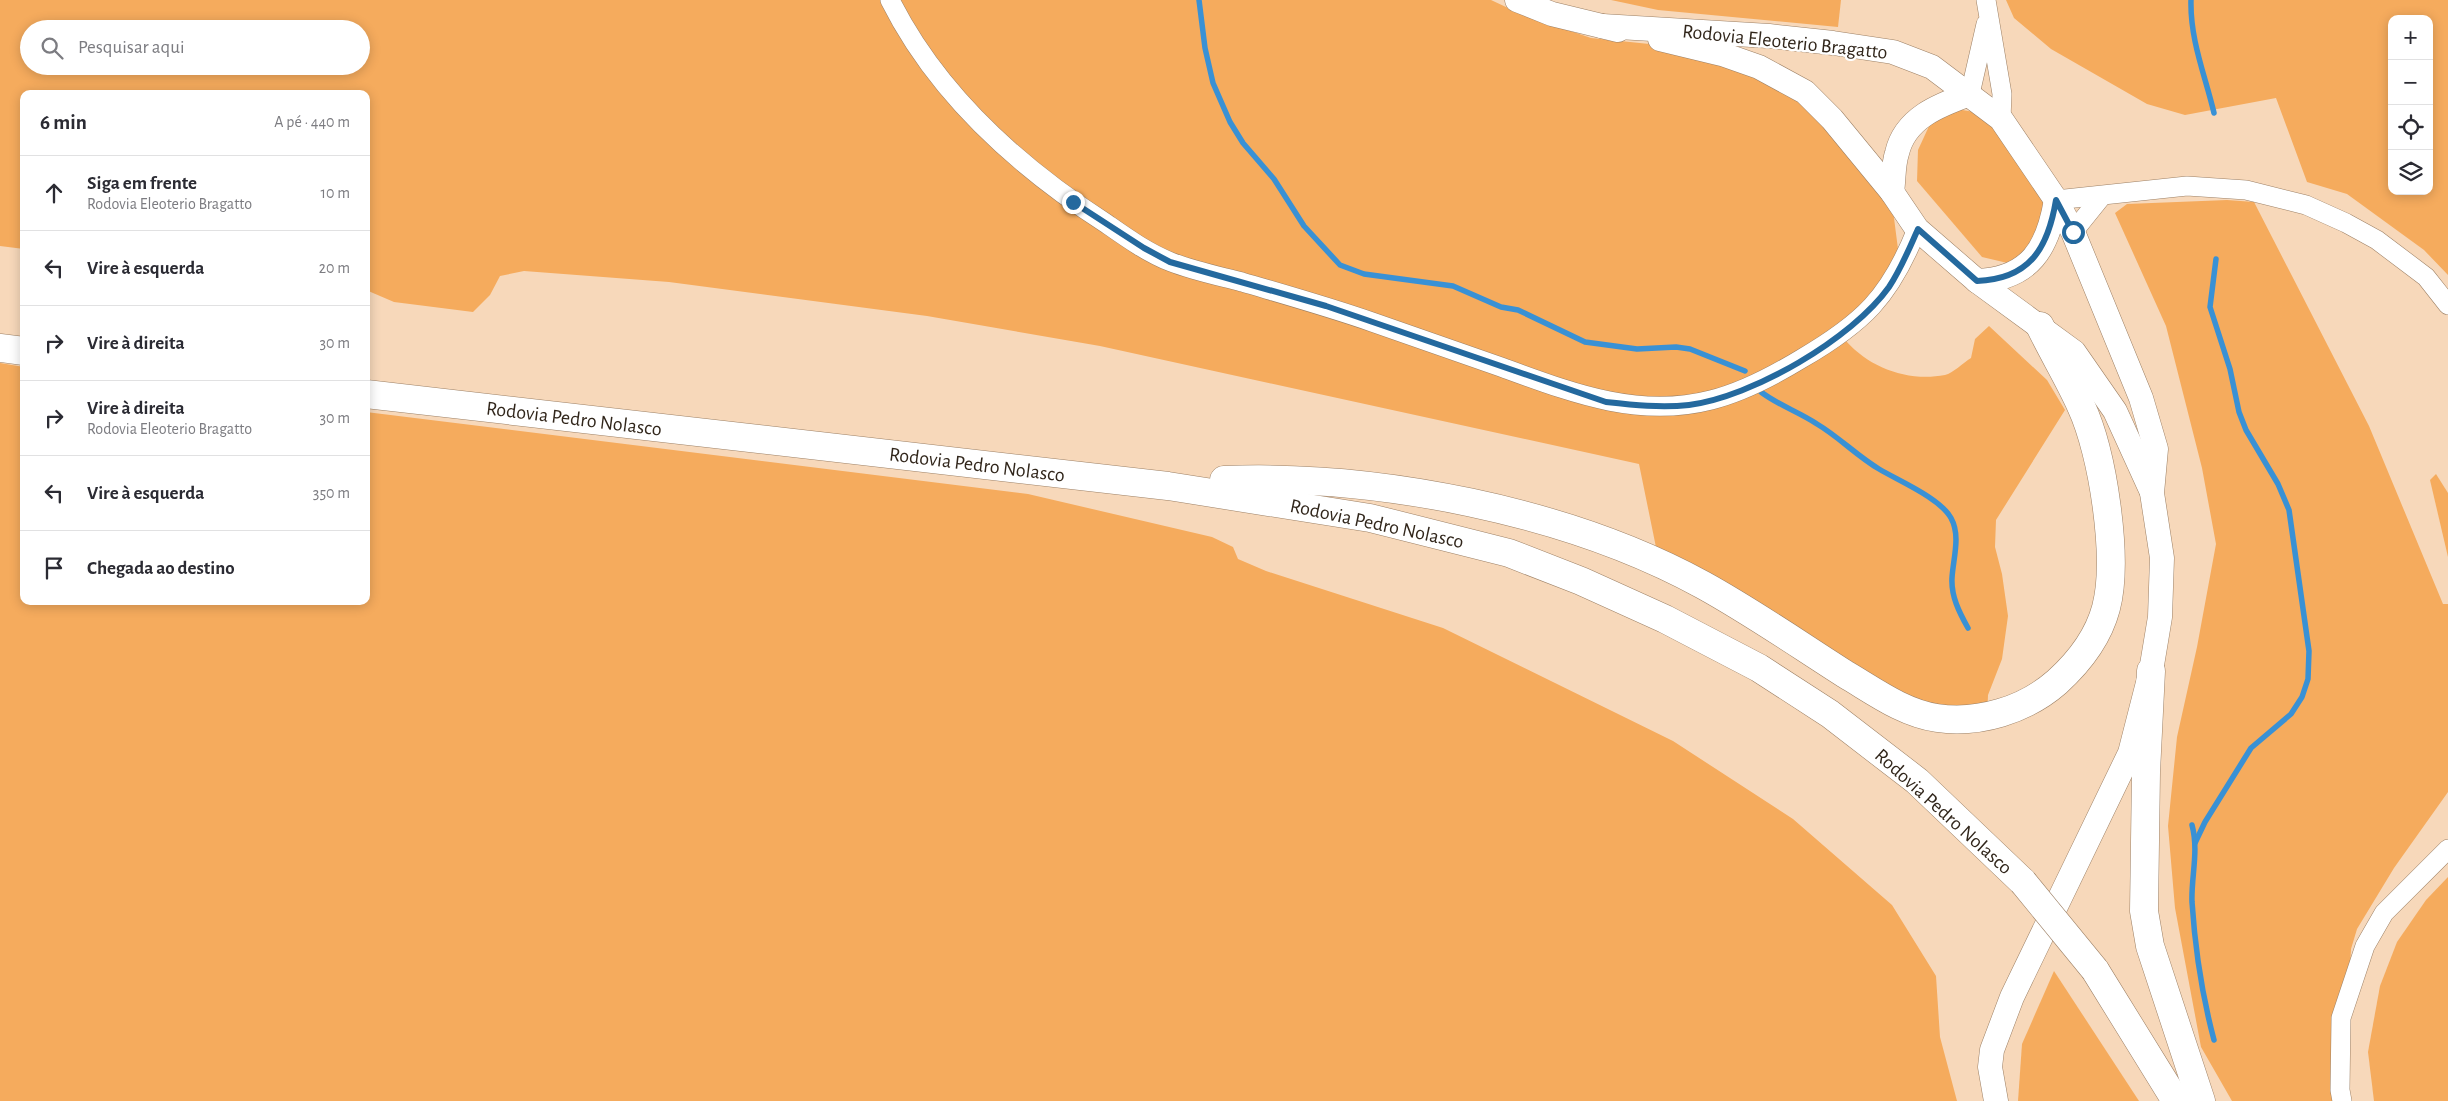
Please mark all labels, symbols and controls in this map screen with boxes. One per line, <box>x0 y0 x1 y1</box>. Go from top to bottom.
map controls <box>2388 15 2433 195</box>
button: + <box>2388 15 2433 60</box>
search box <box>20 20 370 75</box>
street label: Rodovia Eleoterio Bragatto <box>1681 21 1889 63</box>
icon: search <box>38 34 66 62</box>
text: Pesquisar aqui <box>78 38 184 57</box>
button: − <box>2388 60 2433 105</box>
button: locate <box>2388 105 2433 150</box>
text: 6 min <box>40 112 87 133</box>
text: A pé · 440 m <box>274 114 350 130</box>
button: layers <box>2388 150 2433 195</box>
text: Siga em frente <box>87 174 197 193</box>
icon: ahead <box>40 179 68 207</box>
text: 10 m <box>321 185 350 201</box>
route end <box>1062 191 1085 214</box>
text: Rodovia Eleoterio Bragatto <box>87 196 252 212</box>
route start <box>2062 221 2085 244</box>
icon: left <box>40 254 68 282</box>
text: Vire à esquerda <box>87 259 204 278</box>
text: 20 m <box>319 260 350 276</box>
icon: right <box>40 329 68 357</box>
text: Vire à direita <box>87 334 185 353</box>
text: 30 m <box>320 335 350 351</box>
street label: Rodovia Pedro Nolasco <box>485 398 663 440</box>
text: Vire à direita <box>87 399 185 418</box>
icon: right <box>40 404 68 432</box>
text: 30 m <box>320 410 350 426</box>
text: Rodovia Eleoterio Bragatto <box>87 421 252 437</box>
street label: Rodovia Pedro Nolasco <box>888 444 1066 486</box>
icon: left <box>40 479 68 507</box>
text: Vire à esquerda <box>87 484 204 503</box>
text: 350 m <box>313 485 350 501</box>
street label: Rodovia Pedro Nolasco <box>1288 496 1465 552</box>
icon: arrive <box>40 554 68 582</box>
text: Chegada ao destino <box>87 559 235 578</box>
street label: Rodovia Pedro Nolasco <box>1871 745 2016 878</box>

